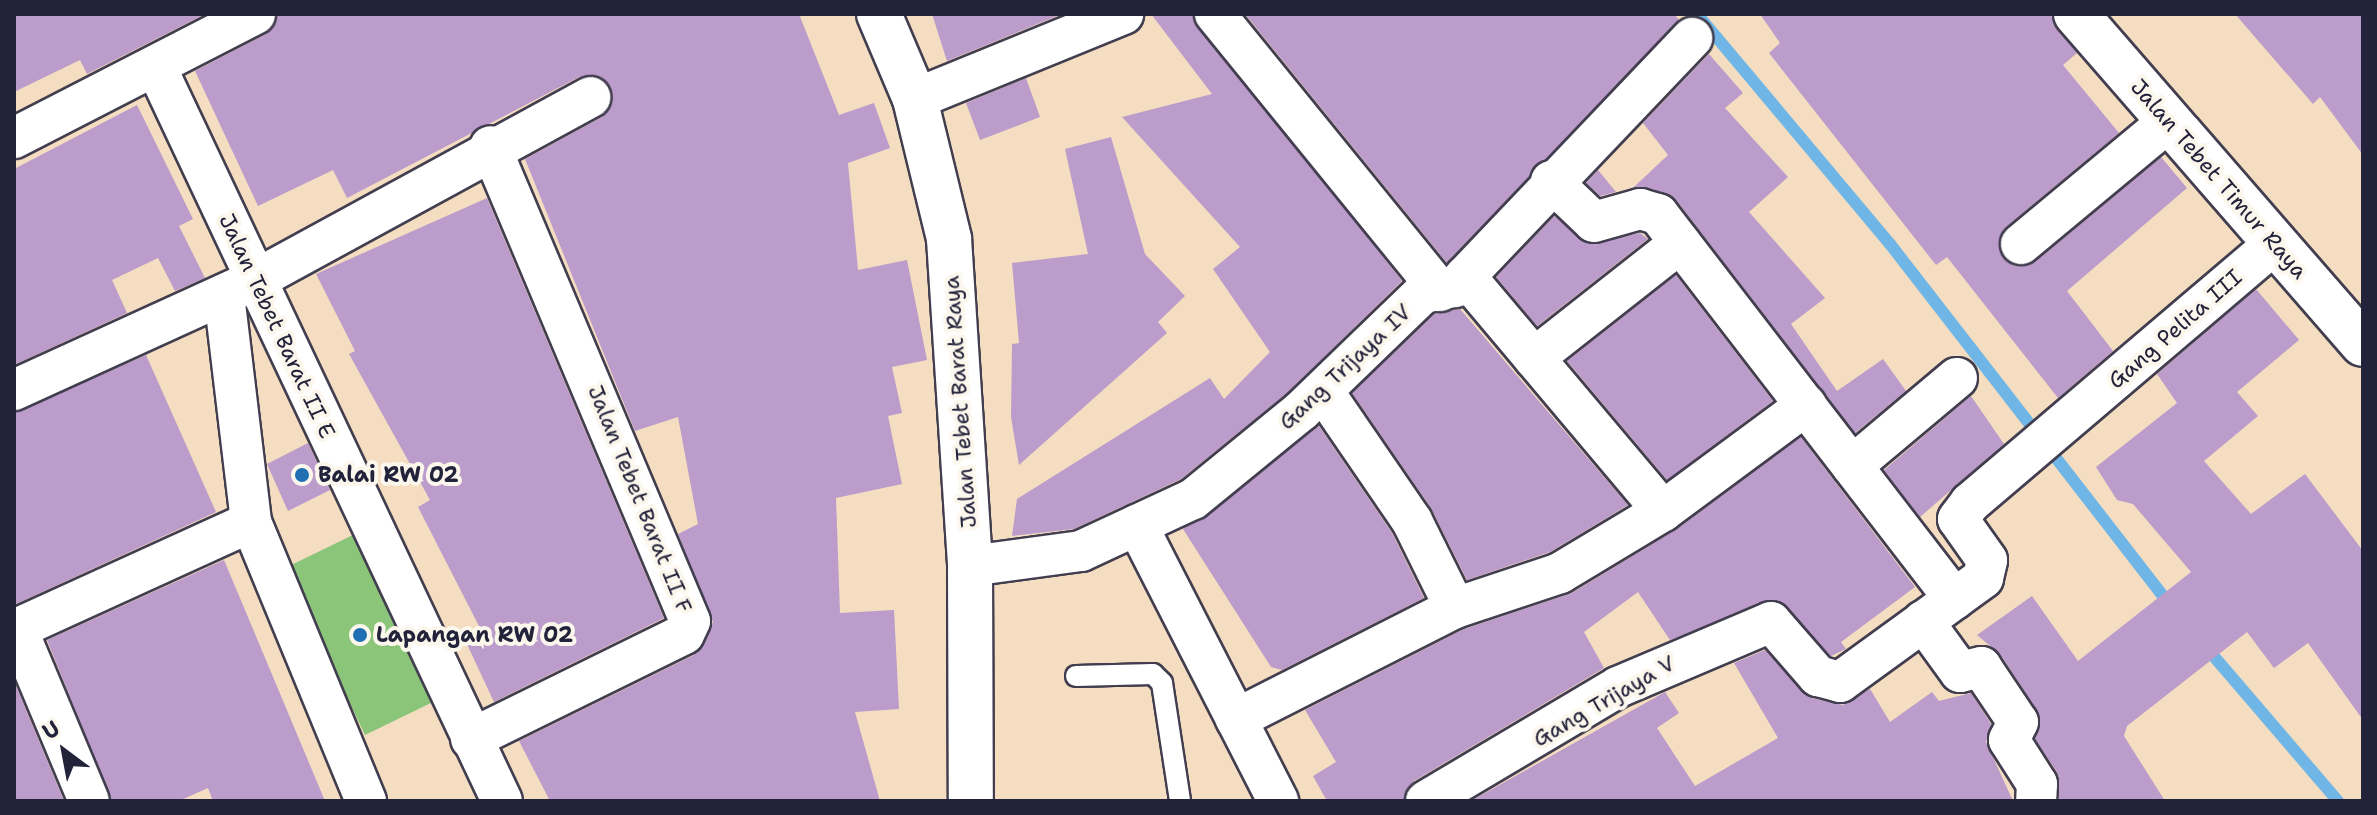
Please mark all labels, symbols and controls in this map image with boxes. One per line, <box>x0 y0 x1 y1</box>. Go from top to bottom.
street label: Jalan Tebet Timur Raya <box>2125 74 2313 284</box>
street label: Jalan Tebet Barat II E <box>213 210 341 442</box>
street label: Gang Pelita III <box>2103 264 2247 394</box>
street label: Jalan Tebet Barat Raya <box>938 275 982 529</box>
street label: Gang Trijaya IV <box>1273 299 1417 435</box>
street label: Jalan Tebet Barat II F <box>582 381 698 617</box>
place label: Balai RW 02 <box>318 462 459 488</box>
marker: Balai RW 02 <box>293 466 311 484</box>
place label: Lapangan RW 02 <box>376 622 573 648</box>
marker: Lapangan RW 02 <box>351 626 369 644</box>
street label: Gang Trijaya V <box>1528 650 1680 752</box>
north arrow <box>24 711 104 791</box>
text: U <box>37 714 65 747</box>

